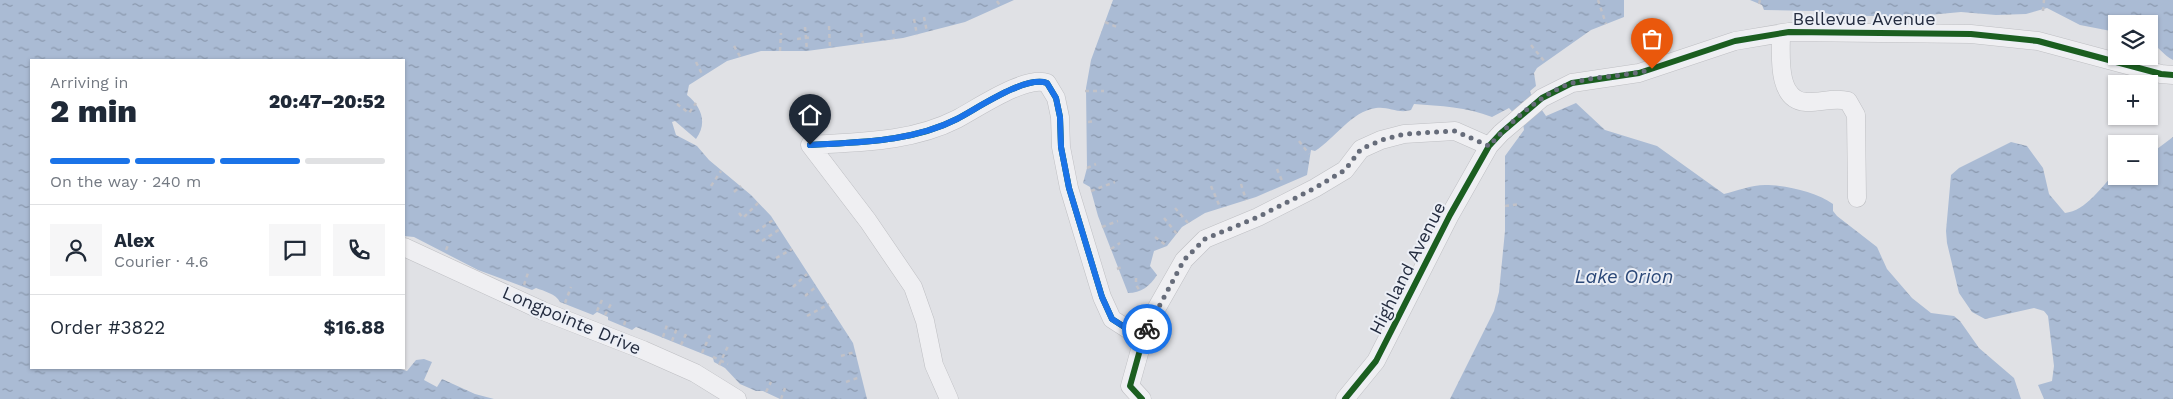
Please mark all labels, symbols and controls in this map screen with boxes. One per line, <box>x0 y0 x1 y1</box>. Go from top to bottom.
street label: Bellevue Avenue <box>1792 8 1936 29</box>
map controls <box>2108 15 2158 185</box>
button: layers <box>2108 15 2158 65</box>
pin <box>1631 18 1673 69</box>
icon: bag <box>1638 25 1666 53</box>
text: Arriving in <box>50 73 128 92</box>
button: + <box>2108 75 2158 125</box>
text: 20:47–20:52 <box>269 90 385 113</box>
text: 2 min <box>50 92 137 130</box>
pin <box>789 94 831 145</box>
icon: home <box>796 101 824 129</box>
button: − <box>2108 135 2158 185</box>
text: On the way · 240 m <box>50 172 201 191</box>
street label: Highland Avenue <box>1365 198 1449 338</box>
button: person <box>50 224 102 276</box>
button: chat <box>269 224 321 276</box>
button: phone <box>333 224 385 276</box>
text: Alex <box>114 229 155 252</box>
text: Courier · 4.6 <box>114 252 209 271</box>
water label: Lake Orion <box>1575 265 1673 288</box>
street label: Longpointe Drive <box>499 281 645 359</box>
courier <box>1122 304 1172 354</box>
icon: bike <box>1133 315 1161 343</box>
text: Order #3822 <box>50 316 165 339</box>
text: $16.88 <box>324 316 385 339</box>

